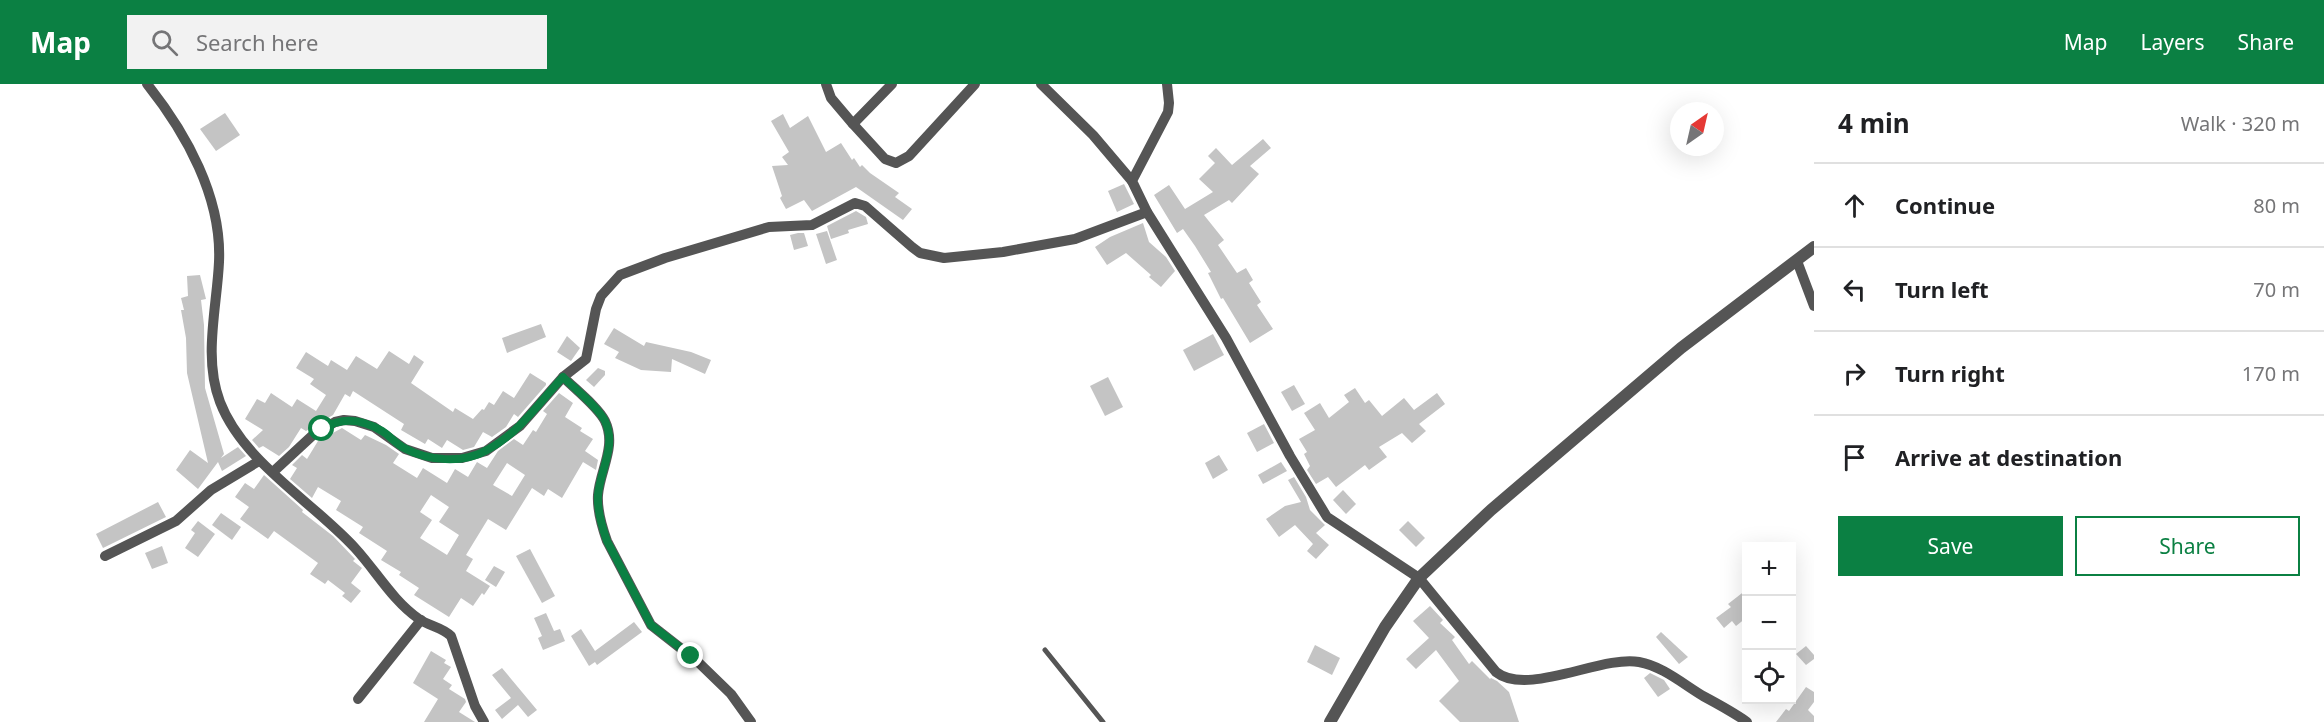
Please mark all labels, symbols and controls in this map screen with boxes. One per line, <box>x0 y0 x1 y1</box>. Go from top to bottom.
search box <box>127 15 547 69</box>
text: Map <box>30 23 91 61</box>
icon: search <box>148 26 181 59</box>
text: Search here <box>196 27 318 57</box>
text: Map <box>2064 28 2108 56</box>
text: Layers <box>2141 28 2205 56</box>
text: Share <box>2238 28 2294 56</box>
north arrow <box>1670 102 1724 156</box>
text: 4 min <box>1838 105 1910 141</box>
text: Walk · 320 m <box>2181 110 2300 137</box>
icon: ahead <box>1838 189 1871 222</box>
text: Continue <box>1895 190 1995 220</box>
text: 80 m <box>2253 192 2300 219</box>
icon: left <box>1838 273 1871 306</box>
text: Turn left <box>1895 274 1989 304</box>
text: 70 m <box>2253 276 2300 303</box>
icon: right <box>1838 357 1871 390</box>
text: Turn right <box>1895 358 2005 388</box>
text: 170 m <box>2242 360 2300 387</box>
route start <box>308 415 334 441</box>
icon: arrive <box>1838 441 1871 474</box>
text: Arrive at destination <box>1895 442 2122 472</box>
button: Save <box>1838 516 2063 576</box>
button: Share <box>2075 516 2300 576</box>
map controls <box>1742 542 1796 704</box>
button: + <box>1742 542 1796 596</box>
button: − <box>1742 596 1796 650</box>
route end <box>677 642 703 668</box>
button: locate <box>1742 650 1796 704</box>

